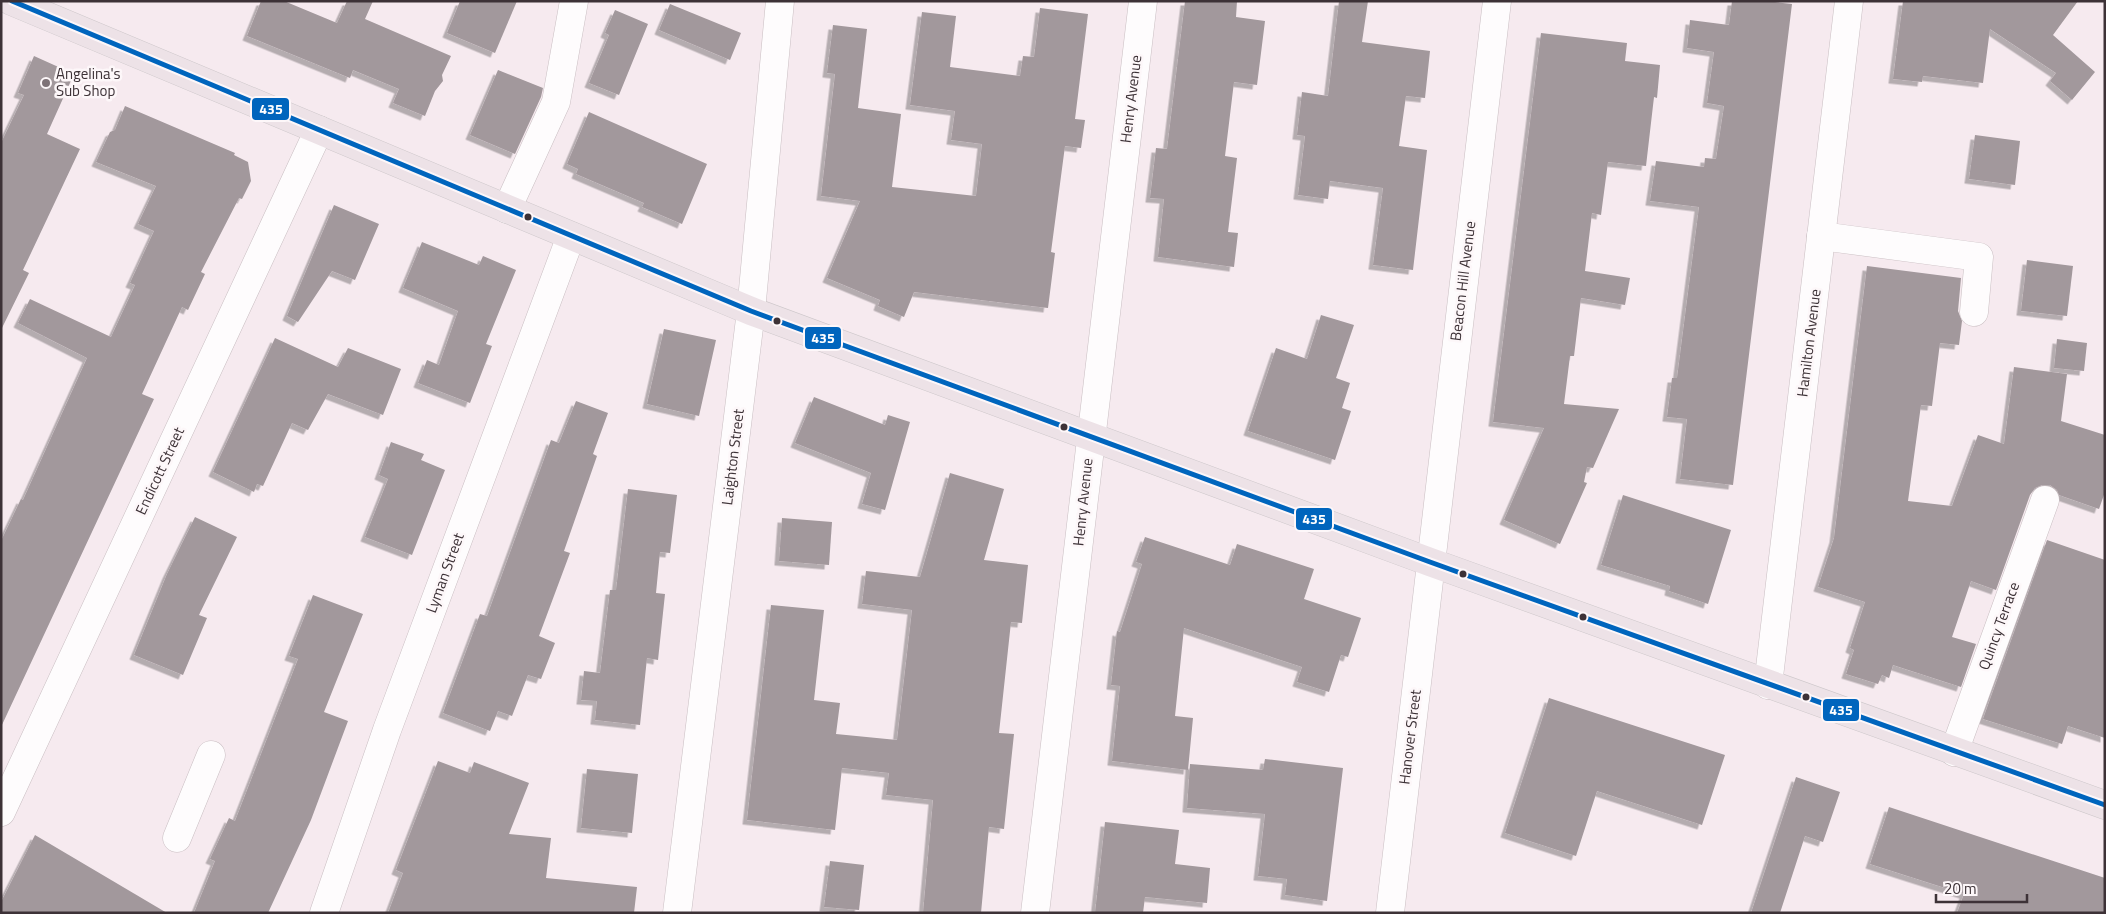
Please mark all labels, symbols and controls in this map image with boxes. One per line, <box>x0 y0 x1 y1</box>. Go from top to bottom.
street label: Henry Avenue <box>1114 54 1147 144</box>
place label: Angelina's Sub Shop <box>56 62 121 102</box>
marker: Angelina's Sub Shop <box>40 77 52 89</box>
line badge: 435 <box>251 97 290 121</box>
text: 435 <box>259 98 283 119</box>
unlabelled marker <box>523 212 533 222</box>
street label: Beacon Hill Avenue <box>1444 220 1481 342</box>
street label: Hamilton Avenue <box>1790 288 1827 398</box>
unlabelled marker <box>772 316 782 326</box>
line badge: 435 <box>804 326 842 350</box>
text: 435 <box>811 327 835 348</box>
street label: Laighton Street <box>715 407 750 506</box>
street label: Endicott Street <box>129 422 190 518</box>
unlabelled marker <box>1059 422 1069 432</box>
street label: Henry Avenue <box>1066 457 1099 547</box>
line badge: 435 <box>1295 507 1333 531</box>
text: 435 <box>1302 508 1326 529</box>
street label: Lyman Street <box>419 529 470 616</box>
unlabelled marker <box>1458 569 1468 579</box>
street label: Quincy Terrace <box>1972 579 2025 673</box>
unlabelled marker <box>1578 612 1588 622</box>
street label: Hanover Street <box>1392 688 1427 786</box>
unlabelled marker <box>1801 692 1811 702</box>
line badge: 435 <box>1822 698 1860 722</box>
text: 435 <box>1829 699 1853 720</box>
scale bar <box>1936 872 2027 904</box>
text: 20 m <box>1944 877 1977 900</box>

